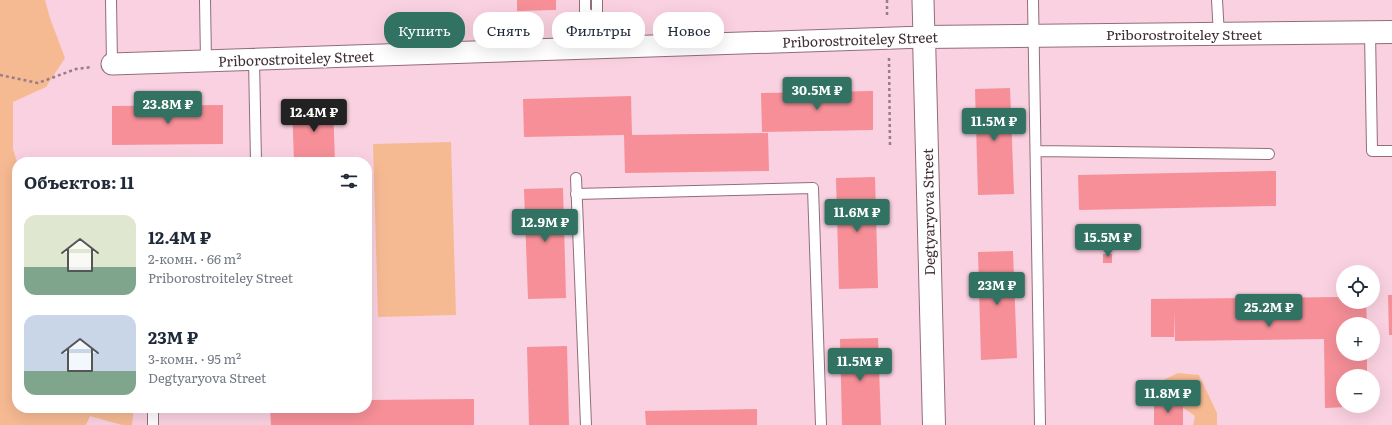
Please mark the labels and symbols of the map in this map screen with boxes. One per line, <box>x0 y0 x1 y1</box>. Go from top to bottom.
street label: Priborostroiteley Street <box>1106 24 1262 44</box>
street label: Priborostroiteley Street <box>782 26 939 52</box>
street label: Priborostroiteley Street <box>218 45 375 71</box>
pin: 30.5M ₽ <box>780 77 854 111</box>
pin: 23.8M ₽ <box>131 91 205 125</box>
pin: 12.4M ₽ <box>277 99 351 133</box>
pin: 11.5M ₽ <box>957 108 1031 142</box>
street label: Degtyaryova Street <box>917 148 939 276</box>
pin: 11.6M ₽ <box>820 199 894 233</box>
pin: 12.9M ₽ <box>508 209 582 243</box>
pin: 15.5M ₽ <box>1071 224 1145 258</box>
pin: 23M ₽ <box>969 272 1025 306</box>
pin: 25.2M ₽ <box>1232 294 1306 328</box>
pin: 11.5M ₽ <box>823 348 897 382</box>
pin: 11.8M ₽ <box>1131 380 1205 414</box>

